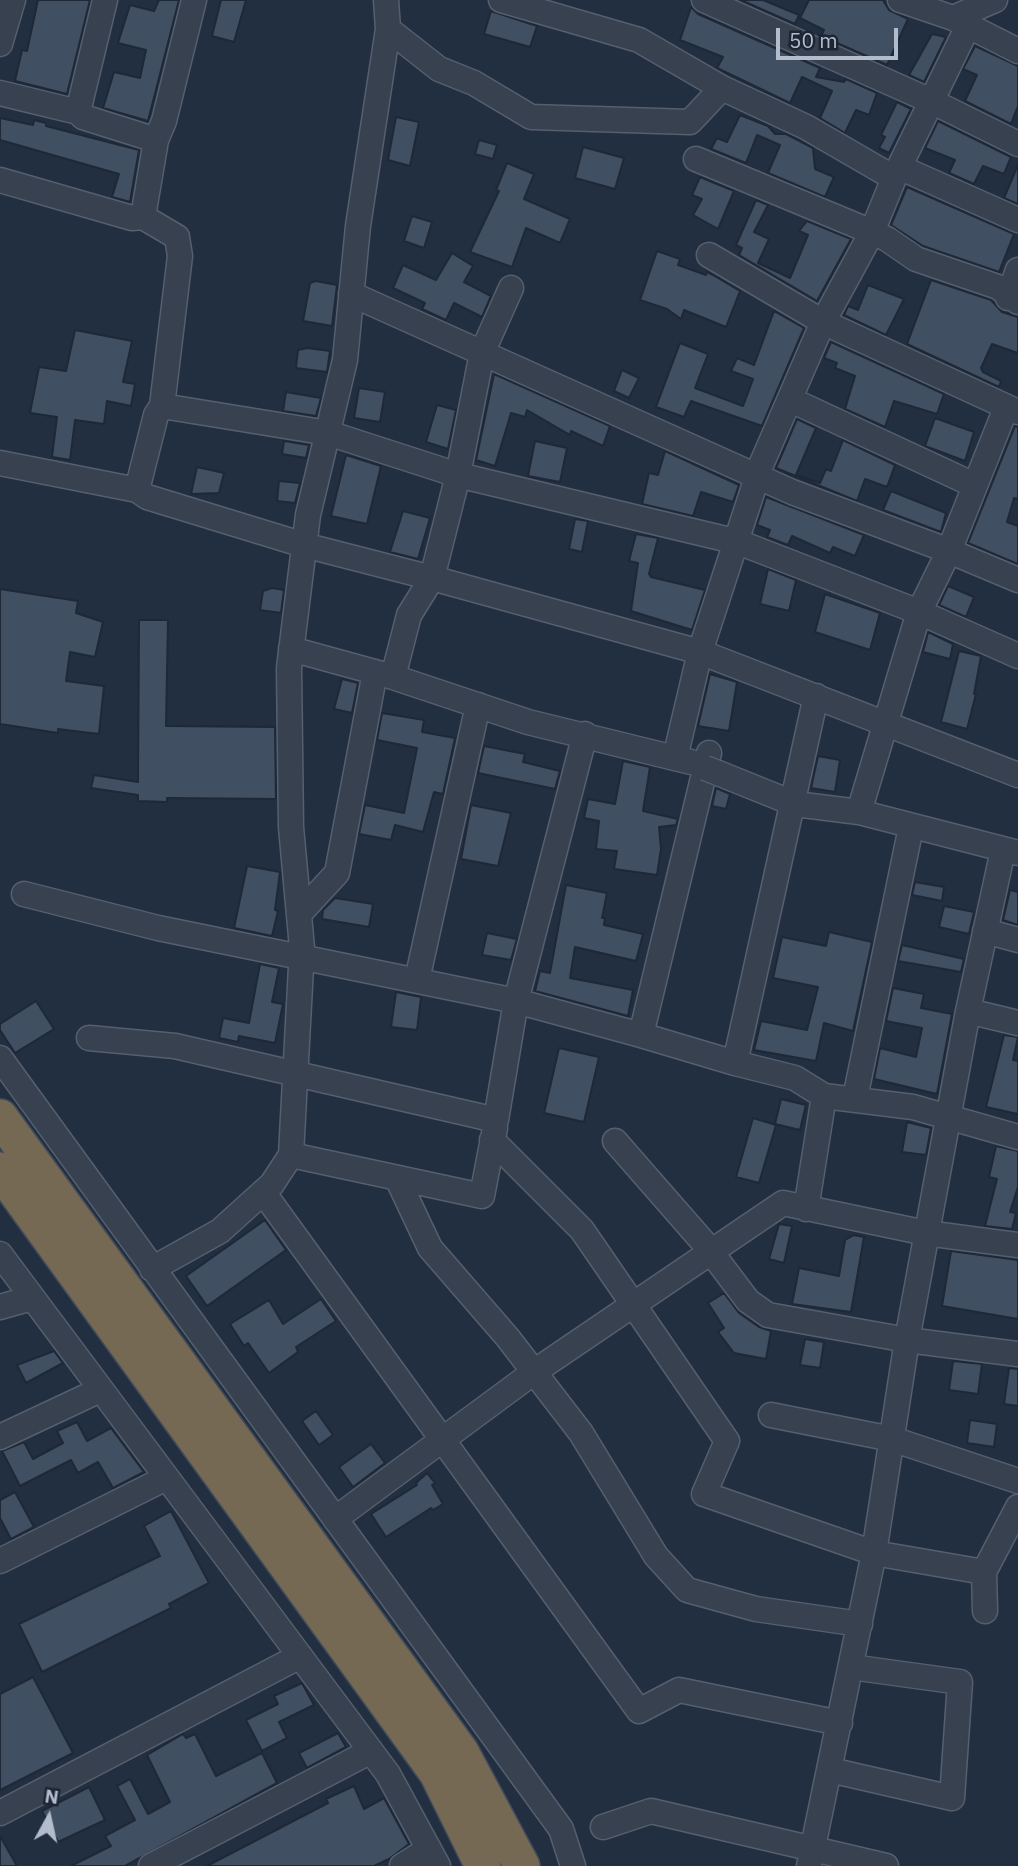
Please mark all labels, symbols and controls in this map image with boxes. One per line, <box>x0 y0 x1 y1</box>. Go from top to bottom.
scale bar <box>780 14 902 58</box>
text: 50 m <box>789 26 838 54</box>
north arrow <box>14 1782 84 1852</box>
text: N <box>43 1783 60 1809</box>

